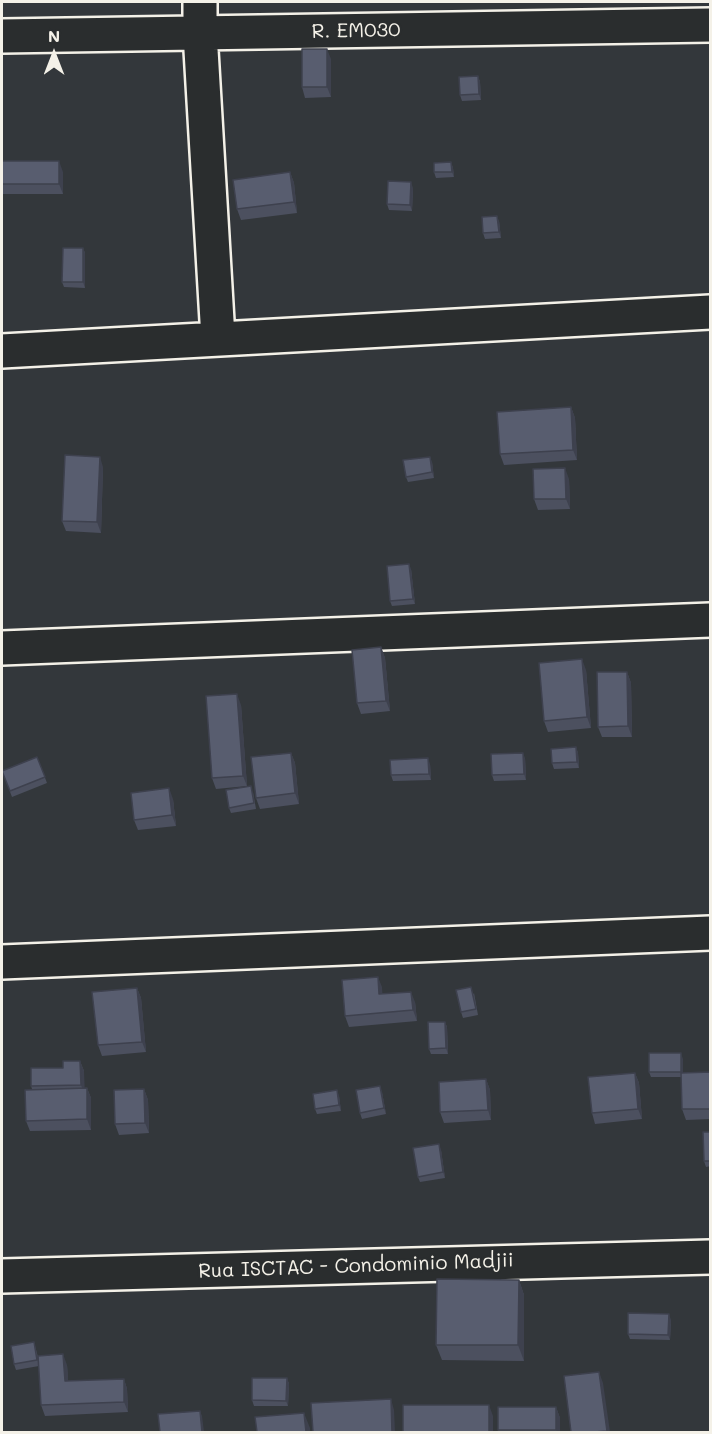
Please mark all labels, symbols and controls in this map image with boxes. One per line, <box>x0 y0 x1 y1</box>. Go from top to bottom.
street label: R. EM030 <box>311 18 401 44</box>
north arrow <box>24 24 84 84</box>
text: N <box>48 25 60 46</box>
street label: Rua ISCTAC - Condominio Madjii <box>198 1249 514 1283</box>

